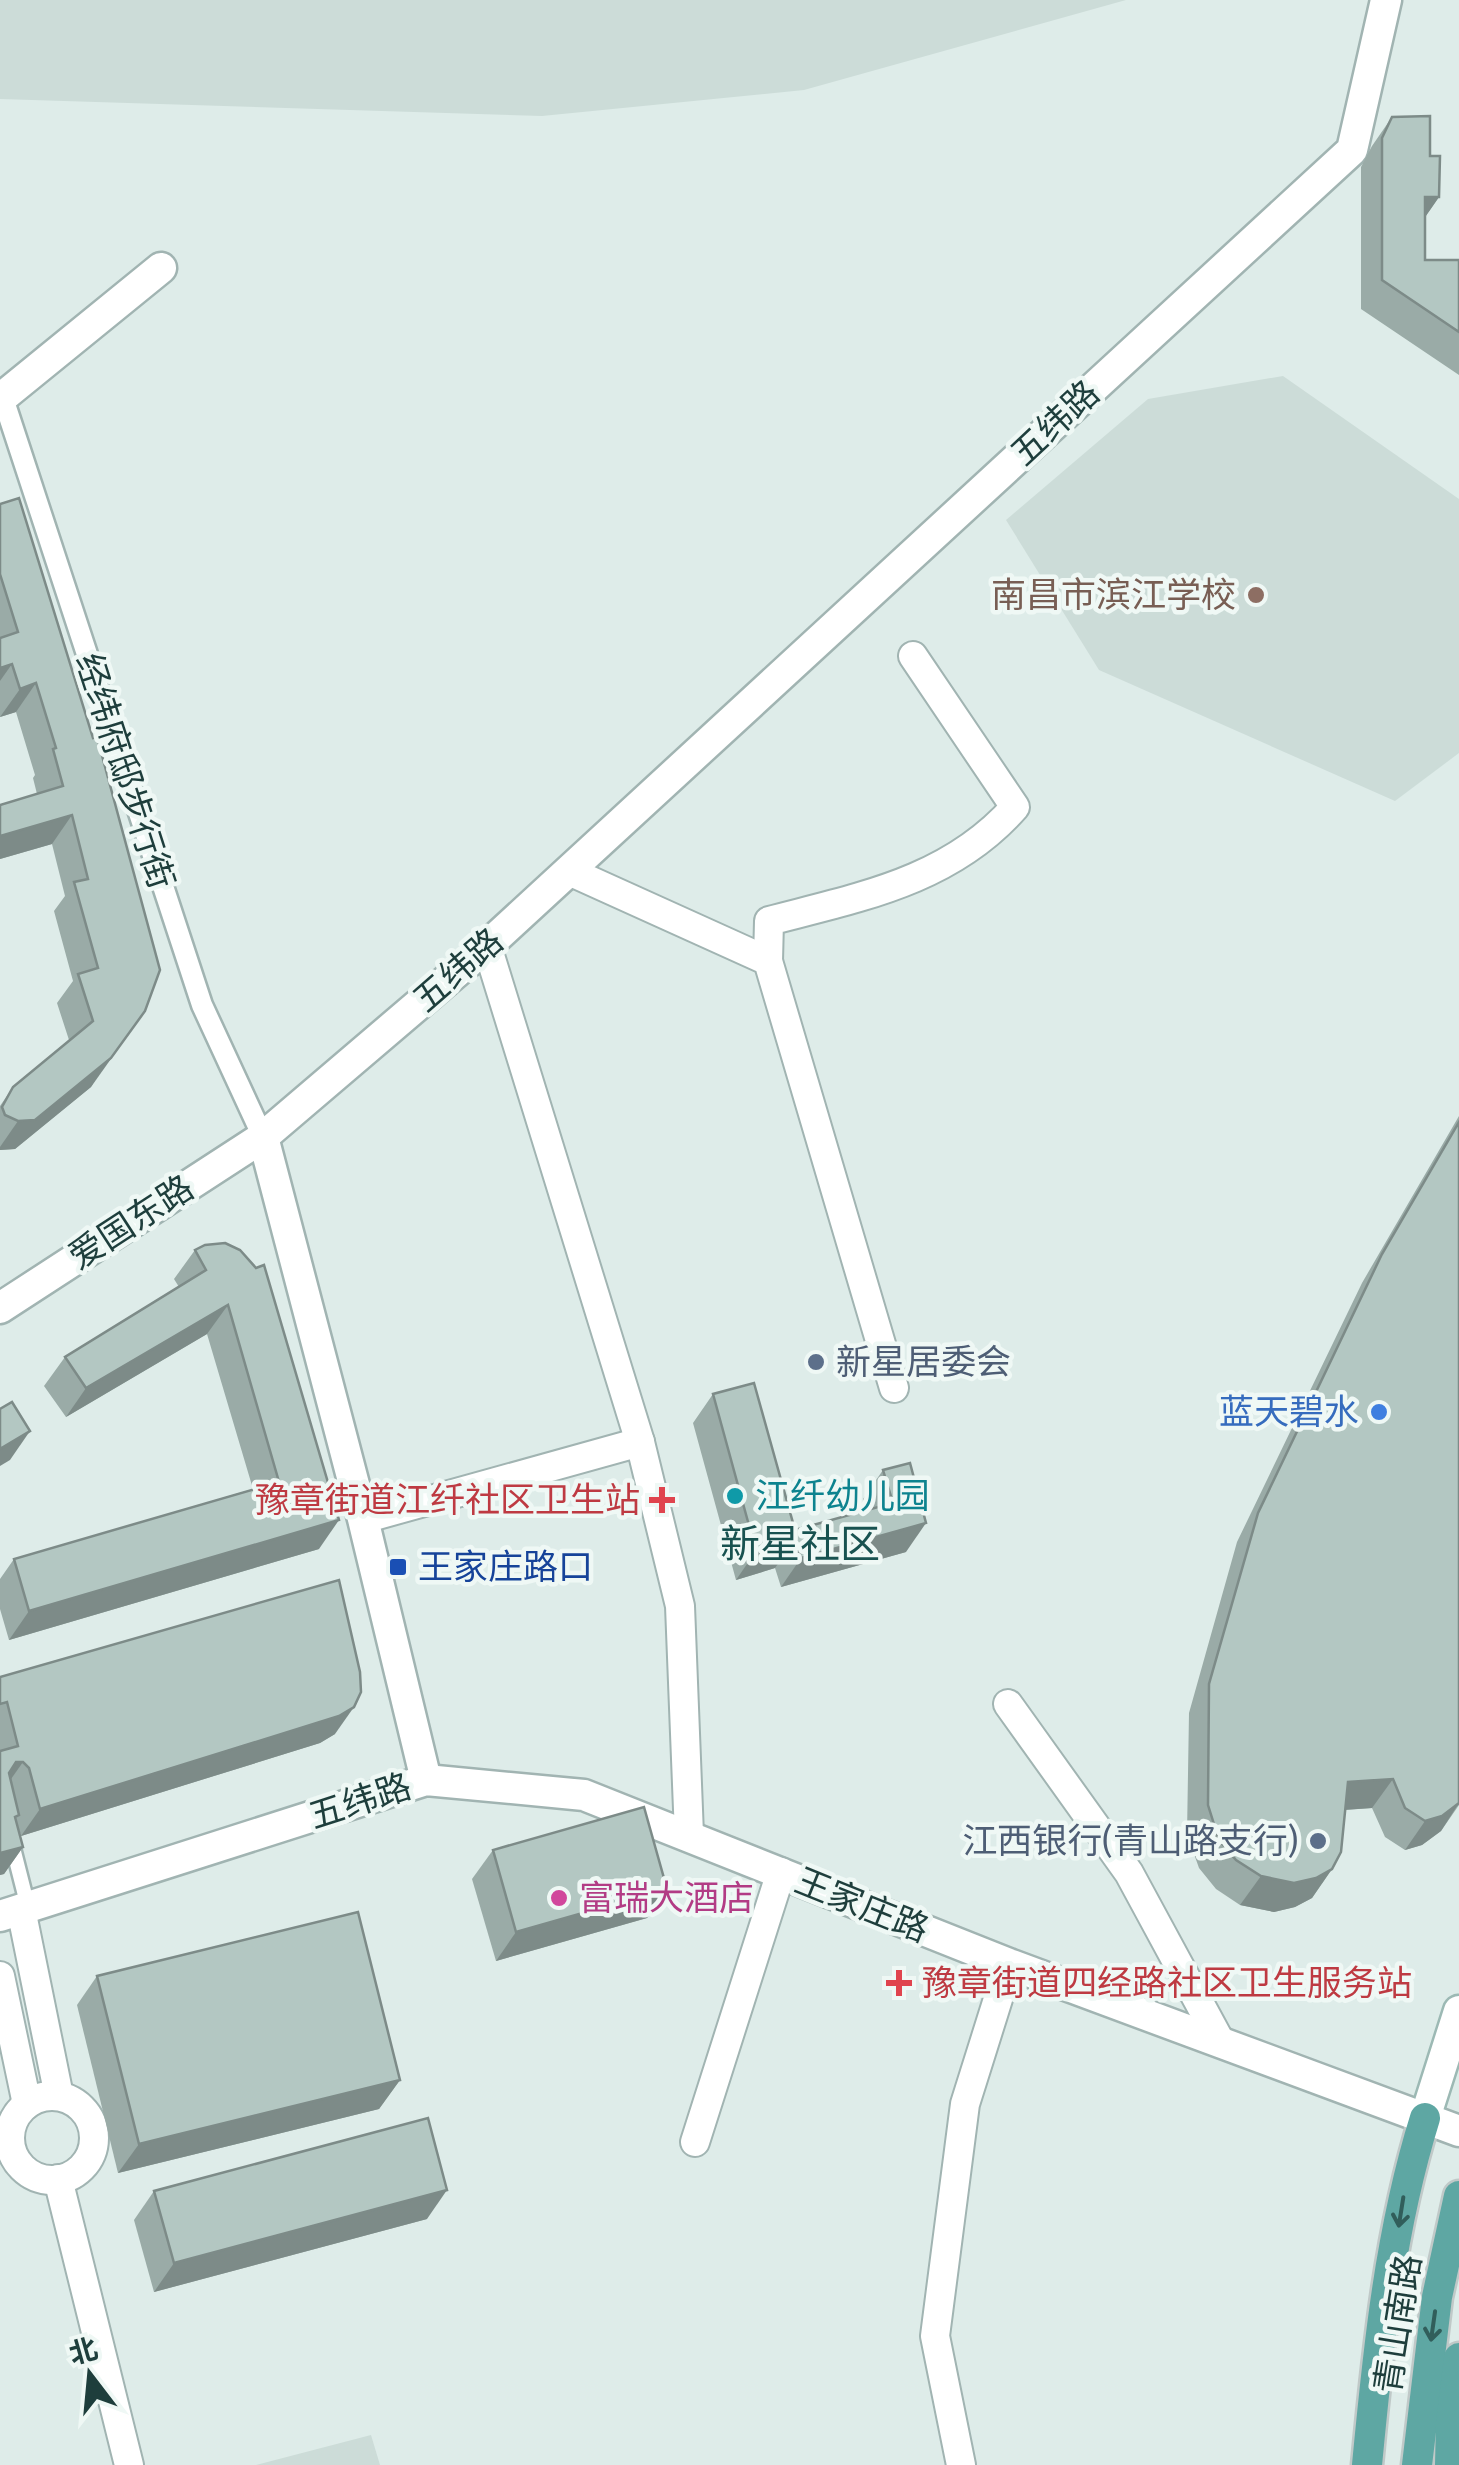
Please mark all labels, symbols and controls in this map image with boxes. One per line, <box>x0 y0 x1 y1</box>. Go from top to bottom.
street label: 五纬路 <box>1002 372 1108 474</box>
place label: 南昌市滨江学校 <box>991 574 1236 616</box>
marker: 南昌市滨江学校 <box>1245 584 1267 606</box>
street label: 经纬府邸步行街 <box>67 648 183 894</box>
street label: 五纬路 <box>405 920 511 1020</box>
street label: 爱国东路 <box>61 1166 201 1278</box>
place label: 新星居委会 <box>836 1341 1011 1383</box>
marker: 新星居委会 <box>805 1351 827 1373</box>
place label: 蓝天碧水 <box>1219 1391 1359 1433</box>
marker: 蓝天碧水 <box>1368 1401 1390 1423</box>
place label: 江纤幼儿园 <box>755 1475 930 1517</box>
place label: 豫章街道江纤社区卫生站 <box>255 1479 640 1521</box>
marker: 江纤幼儿园 <box>724 1485 746 1507</box>
marker: 豫章街道江纤社区卫生站 <box>649 1487 675 1513</box>
district label: 新星社区 <box>720 1521 880 1569</box>
place label: 王家庄路口 <box>418 1546 593 1588</box>
marker: 王家庄路口 <box>387 1556 409 1578</box>
street label: 五纬路 <box>304 1765 416 1837</box>
place label: 江西银行(青山路支行) <box>962 1820 1298 1862</box>
marker: 江西银行(青山路支行) <box>1307 1830 1329 1852</box>
street label: 王家庄路 <box>789 1859 935 1951</box>
place label: 富瑞大酒店 <box>579 1877 754 1919</box>
marker: 富瑞大酒店 <box>548 1887 570 1909</box>
place label: 豫章街道四经路社区卫生服务站 <box>922 1962 1412 2004</box>
marker: 豫章街道四经路社区卫生服务站 <box>886 1970 912 1996</box>
one-way arrow <box>1391 2196 1410 2228</box>
street label: 青山南路 <box>1366 2252 1430 2396</box>
one-way arrow <box>1423 2309 1442 2341</box>
north arrow <box>40 2325 140 2425</box>
text: 北 <box>65 2332 101 2371</box>

